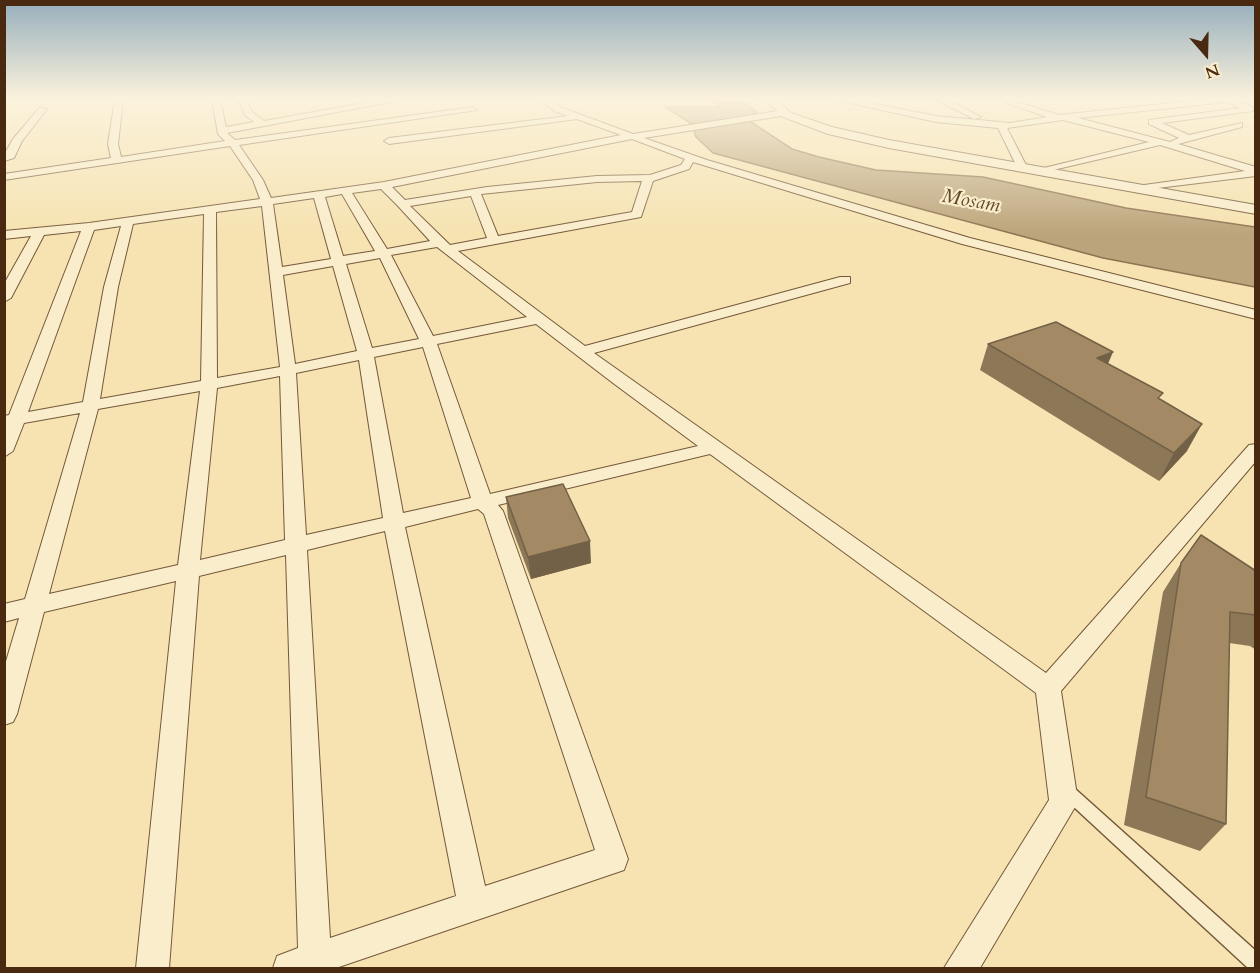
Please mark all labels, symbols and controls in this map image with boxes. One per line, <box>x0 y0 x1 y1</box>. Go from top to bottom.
north arrow <box>1176 24 1236 84</box>
text: N <box>1202 58 1222 84</box>
water label: Mosam <box>940 185 1002 219</box>

